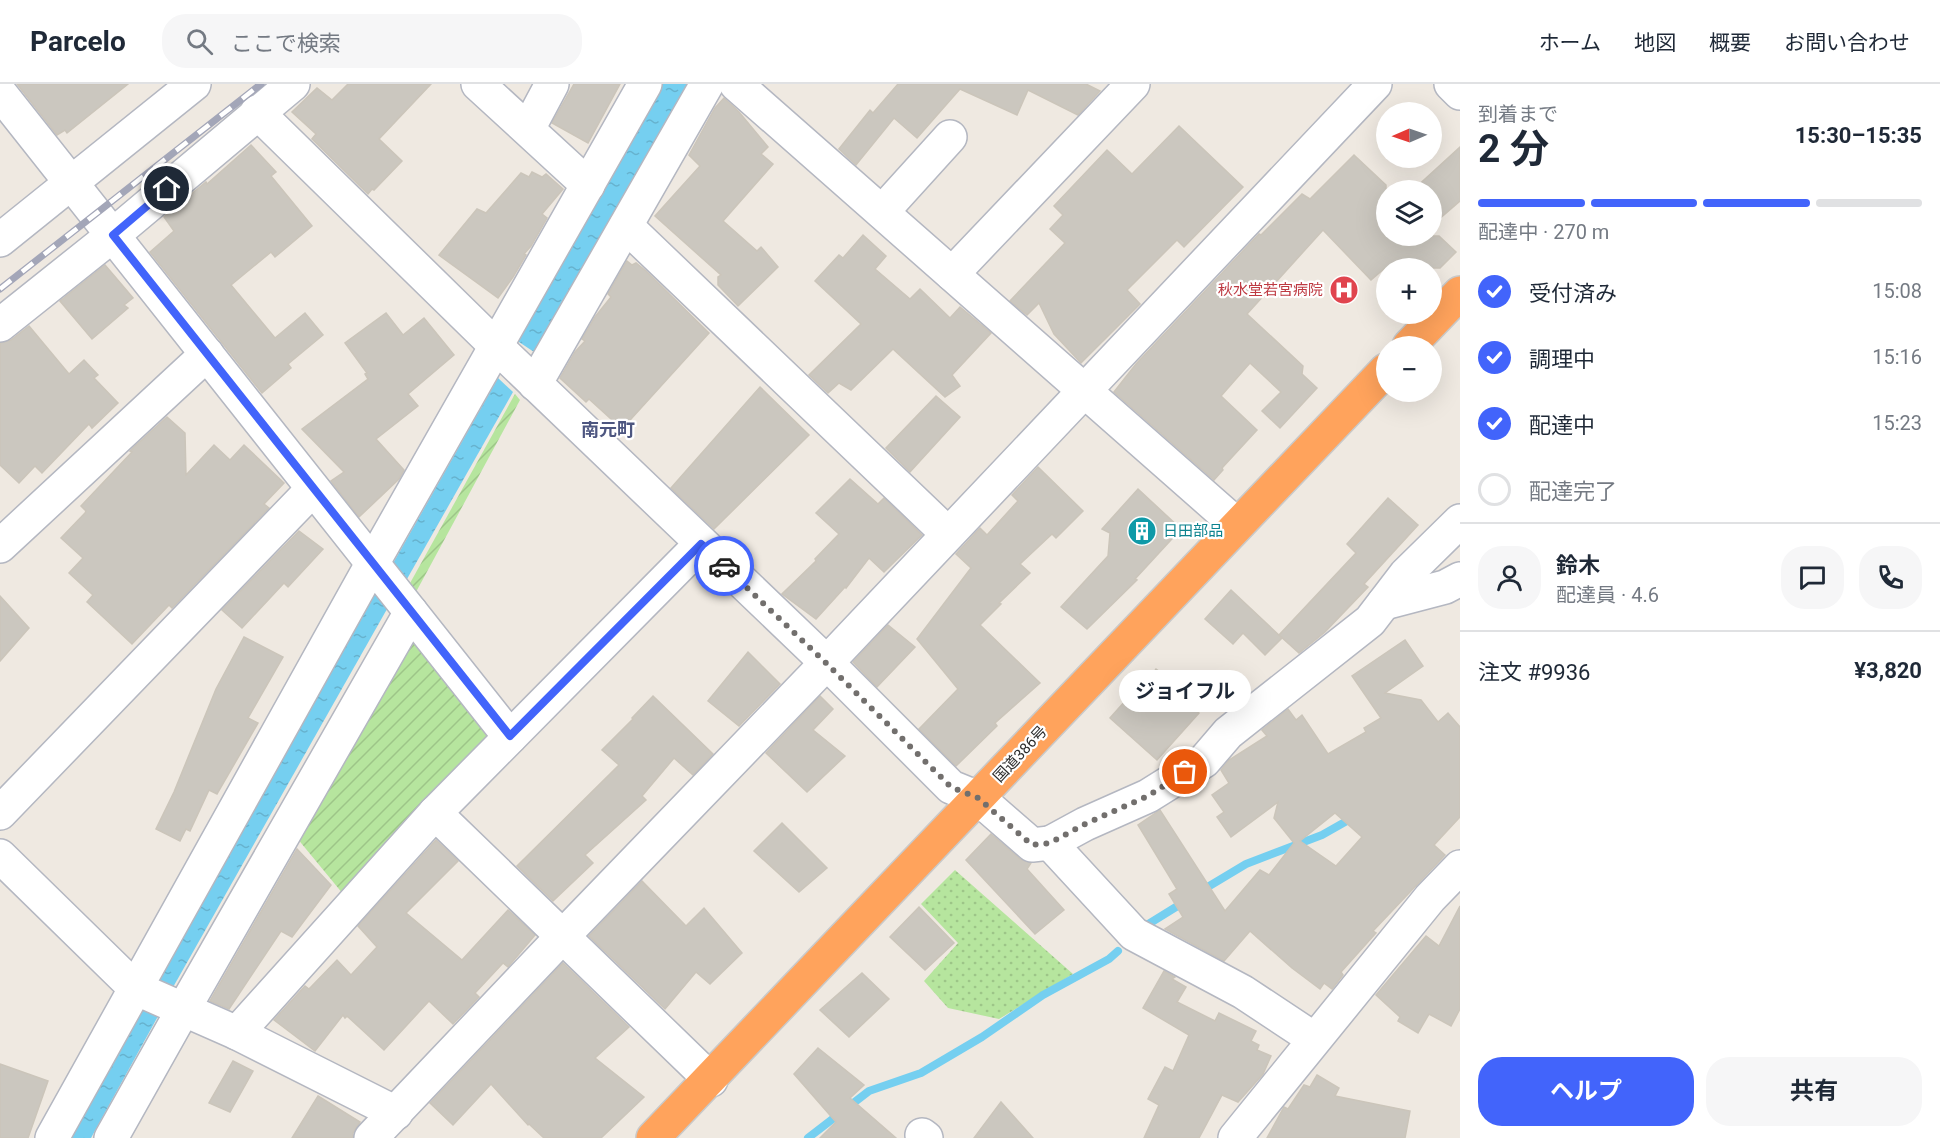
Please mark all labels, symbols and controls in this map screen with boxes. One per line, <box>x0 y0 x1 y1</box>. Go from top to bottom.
search box <box>162 14 582 68</box>
text: Parcelo <box>30 25 126 58</box>
icon: search <box>183 25 216 58</box>
text: ここで検索 <box>231 31 341 56</box>
text: ホーム <box>1539 31 1601 55</box>
text: 地図 <box>1634 31 1676 55</box>
text: 概要 <box>1709 31 1751 55</box>
text: お問い合わせ <box>1784 31 1910 55</box>
north arrow <box>1376 102 1442 168</box>
map controls <box>1376 102 1442 402</box>
text: 到着まで <box>1478 102 1558 126</box>
text: 15:30–15:35 <box>1795 123 1922 148</box>
text: 2 分 <box>1478 126 1549 172</box>
pin <box>141 163 192 214</box>
icon: home <box>150 172 183 205</box>
button: layers <box>1376 180 1442 246</box>
text: 配達中 · 270 m <box>1478 220 1609 244</box>
button: + <box>1376 258 1442 324</box>
hospital icon: 秋水堂若宮病院 <box>1328 274 1360 306</box>
icon: check <box>1478 275 1511 308</box>
text: 15:08 <box>1872 279 1922 303</box>
place label: 秋水堂若宮病院 <box>1218 281 1323 299</box>
text: 受付済み <box>1529 281 1617 306</box>
button: − <box>1376 336 1442 402</box>
icon: check <box>1478 341 1511 374</box>
text: 15:16 <box>1872 345 1922 369</box>
text: 調理中 <box>1529 347 1595 372</box>
icon: check <box>1478 407 1511 440</box>
text: 15:23 <box>1872 411 1922 435</box>
text: 配達中 <box>1529 413 1595 438</box>
district label: 南元町 <box>581 419 635 440</box>
text: 配達完了 <box>1529 479 1617 504</box>
building icon: 日田部品 <box>1126 515 1158 547</box>
place label: 日田部品 <box>1163 522 1223 540</box>
courier <box>694 536 754 596</box>
button: person <box>1478 546 1541 609</box>
button: chat <box>1781 546 1844 609</box>
button: phone <box>1859 546 1922 609</box>
icon: car <box>708 550 741 583</box>
text: 鈴木 <box>1556 553 1600 578</box>
text: 配達員 · 4.6 <box>1556 583 1659 607</box>
text: ¥3,820 <box>1854 658 1922 683</box>
text: 注文 #9936 <box>1478 660 1590 685</box>
callout: ジョイフル <box>1119 670 1251 712</box>
text: ジョイフル <box>1135 679 1235 703</box>
street label: 国道386号 <box>989 722 1051 786</box>
pin <box>1159 746 1210 797</box>
icon: bag <box>1168 755 1201 788</box>
button: ヘルプ <box>1478 1057 1694 1126</box>
button: 共有 <box>1706 1057 1922 1126</box>

